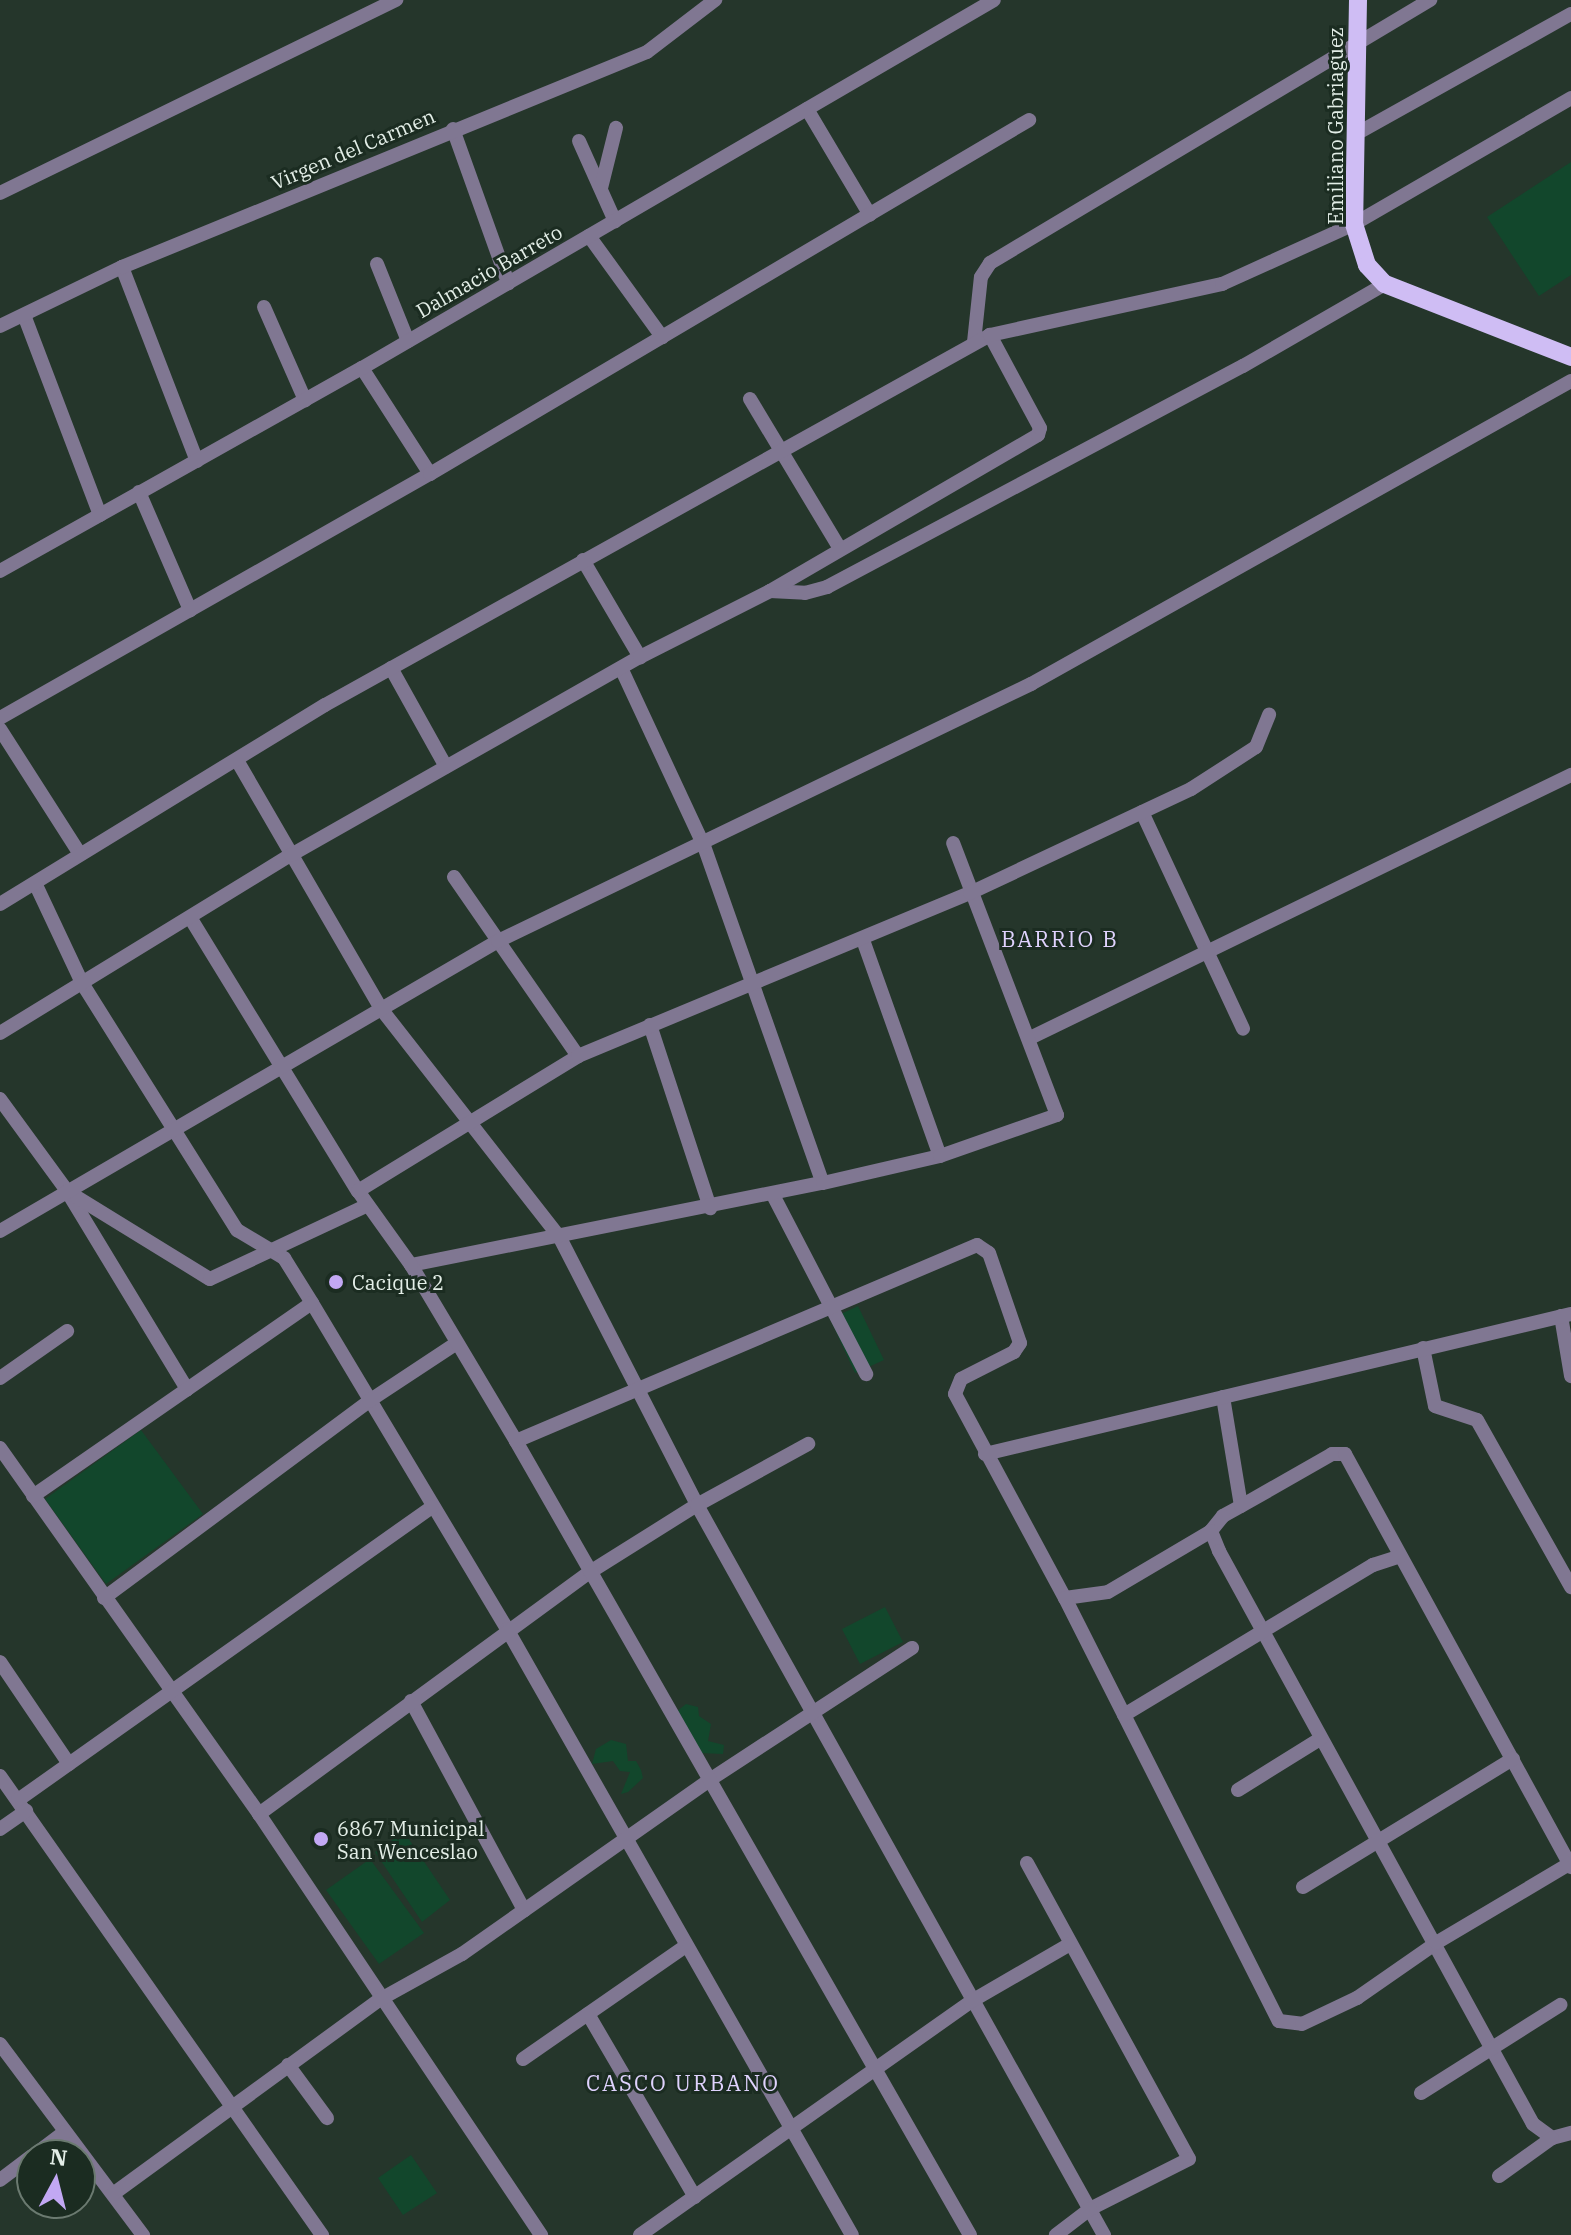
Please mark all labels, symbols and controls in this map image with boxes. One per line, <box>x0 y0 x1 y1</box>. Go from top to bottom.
street label: Emiliano Gabriaguez <box>1323 27 1347 225</box>
street label: Virgen del Carmen <box>268 104 438 194</box>
street label: Dalmacio Barreto <box>412 219 566 323</box>
district label: BARRIO B <box>1001 926 1119 952</box>
place label: Cacique 2 <box>352 1270 444 1294</box>
marker: Cacique 2 <box>327 1273 345 1291</box>
place label: 6867 Municipal San Wenceslao <box>337 1816 485 1863</box>
marker: 6867 Municipal San Wenceslao <box>312 1830 330 1848</box>
district label: CASCO URBANO <box>586 2070 780 2096</box>
north arrow <box>16 2139 96 2219</box>
text: N <box>48 2141 69 2172</box>

